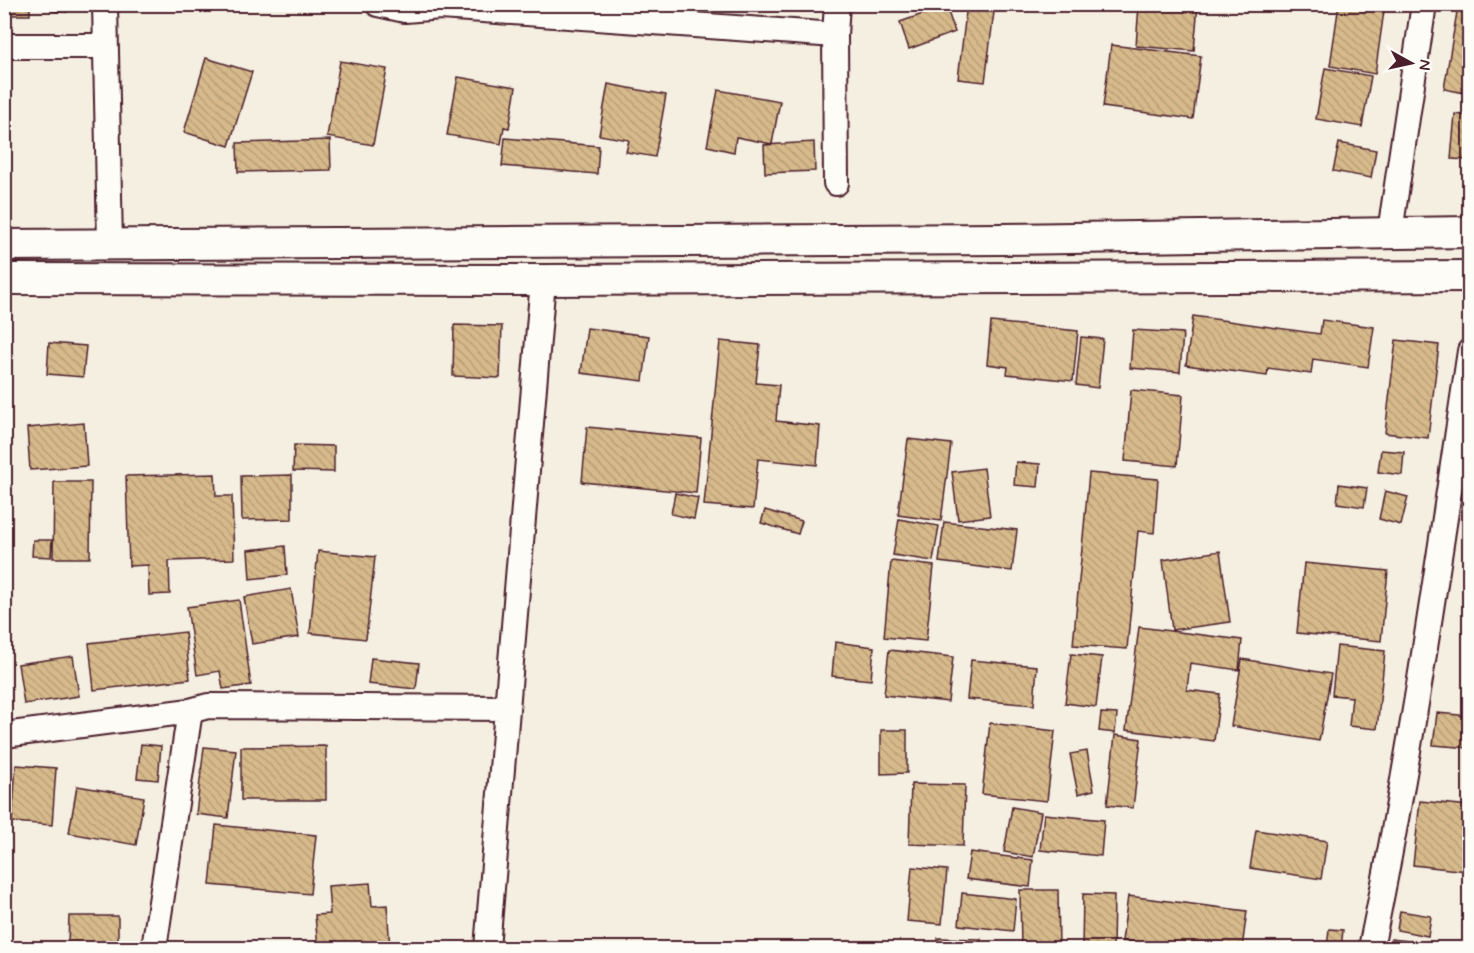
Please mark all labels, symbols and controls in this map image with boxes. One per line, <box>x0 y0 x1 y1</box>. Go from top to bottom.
north arrow <box>1381 33 1441 93</box>
text: N <box>1413 58 1436 72</box>

